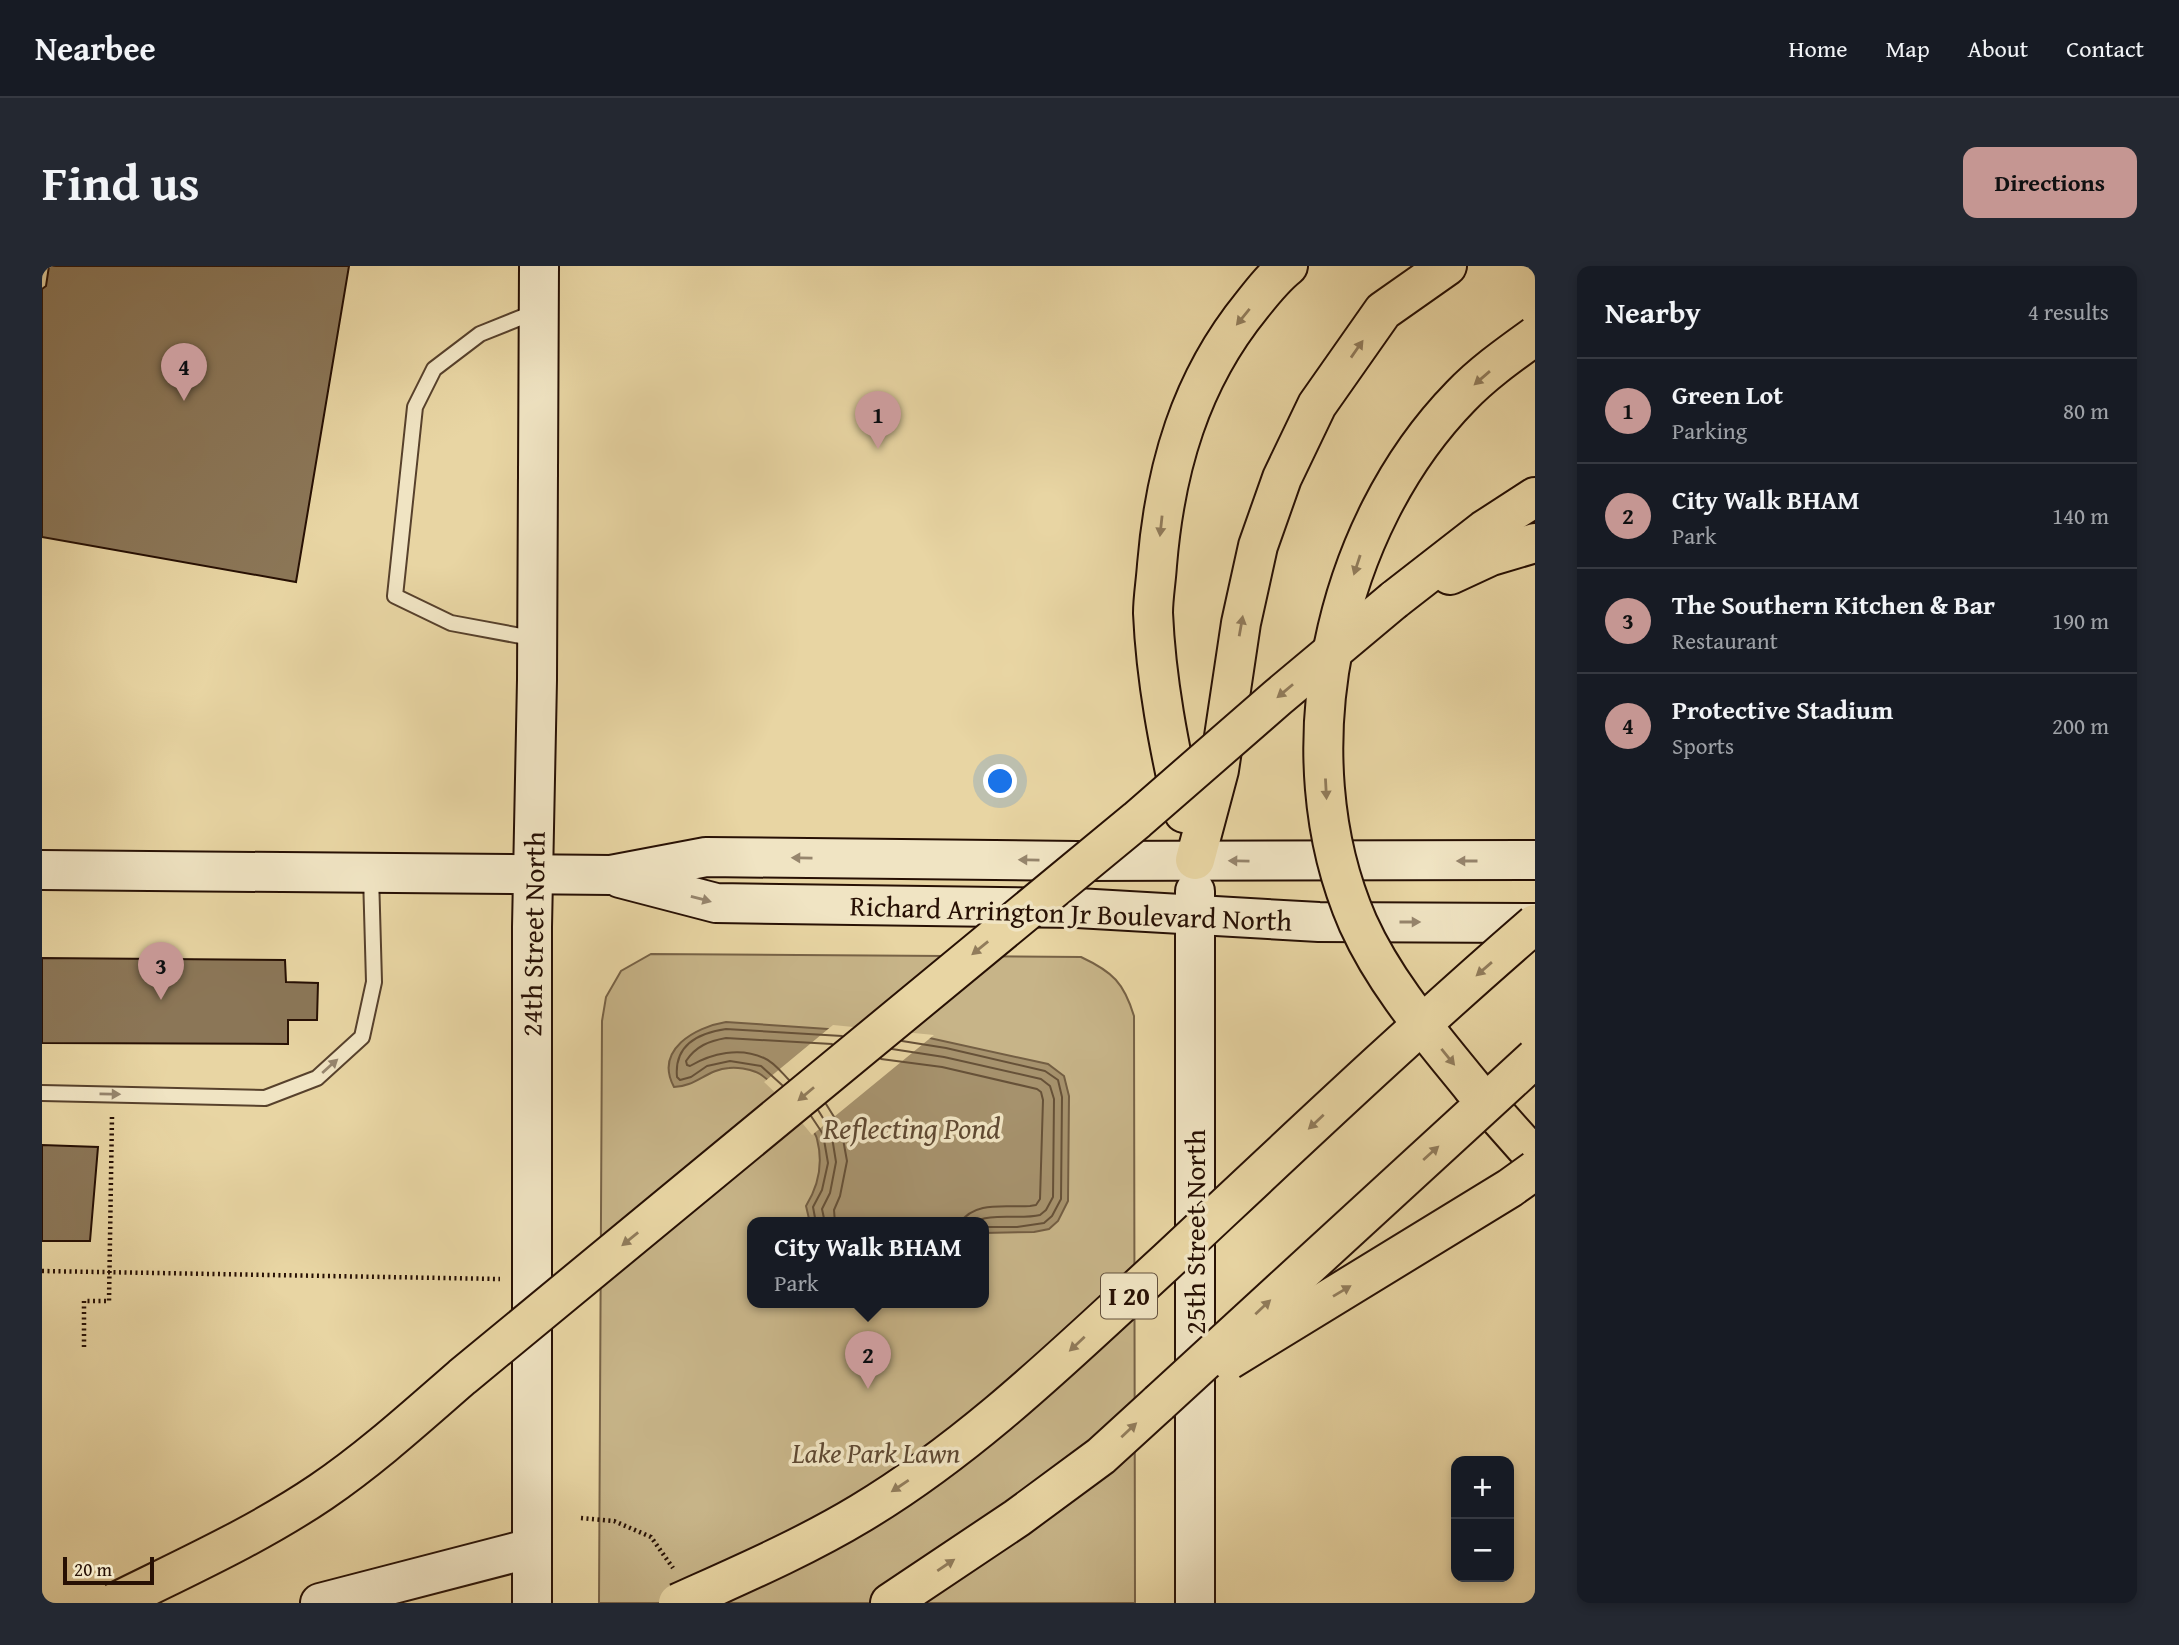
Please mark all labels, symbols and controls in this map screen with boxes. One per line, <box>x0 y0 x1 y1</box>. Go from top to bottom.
text: Nearbee <box>35 24 156 72</box>
text: Home <box>1789 31 1848 66</box>
text: Map <box>1886 31 1930 66</box>
text: About <box>1968 31 2028 66</box>
text: Contact <box>2066 31 2144 66</box>
text: Find us <box>42 146 200 218</box>
button: Directions <box>1963 147 2137 218</box>
text: Nearby <box>1605 290 1701 334</box>
text: 4 results <box>2028 295 2109 328</box>
one-way arrow <box>1235 307 1250 325</box>
one-way arrow <box>1350 340 1364 358</box>
pin: 4 <box>161 343 207 401</box>
one-way arrow <box>1473 370 1490 385</box>
text: Green Lot <box>1672 375 1783 414</box>
pin: 1 <box>855 391 901 449</box>
text: 1 <box>1622 394 1634 427</box>
text: 80 m <box>2063 394 2109 427</box>
text: Parking <box>1672 414 1747 447</box>
text: City Walk BHAM <box>1672 480 1860 519</box>
text: 2 <box>1622 499 1634 532</box>
text: 140 m <box>2052 499 2109 532</box>
one-way arrow <box>1155 515 1166 537</box>
text: Park <box>1672 519 1716 552</box>
one-way arrow <box>1351 555 1362 576</box>
text: The Southern Kitchen & Bar <box>1672 585 1995 624</box>
text: 3 <box>1622 604 1634 637</box>
text: 190 m <box>2052 604 2109 637</box>
one-way arrow <box>1236 614 1247 636</box>
text: Restaurant <box>1672 624 1778 657</box>
one-way arrow <box>1277 683 1294 698</box>
text: Protective Stadium <box>1672 690 1893 729</box>
text: 4 <box>1622 709 1634 742</box>
text: 200 m <box>2052 709 2109 742</box>
text: Sports <box>1672 729 1734 762</box>
your location <box>983 764 1017 798</box>
one-way arrow <box>1321 778 1332 800</box>
street label: 24th Street North <box>510 831 555 1037</box>
one-way arrow <box>790 852 812 864</box>
one-way arrow <box>1018 855 1040 866</box>
one-way arrow <box>1228 855 1250 867</box>
one-way arrow <box>1456 855 1478 866</box>
street label: Richard Arrington Jr Boulevard North <box>849 884 1293 941</box>
one-way arrow <box>690 894 712 905</box>
one-way arrow <box>1399 916 1421 928</box>
one-way arrow <box>971 940 988 955</box>
pin: 3 <box>138 942 184 1000</box>
one-way arrow <box>1475 961 1492 976</box>
one-way arrow <box>1440 1048 1455 1066</box>
one-way arrow <box>321 1059 338 1075</box>
one-way arrow <box>797 1087 815 1102</box>
one-way arrow <box>99 1089 121 1100</box>
water label: Reflecting Pond <box>822 1106 1001 1150</box>
one-way arrow <box>1308 1114 1325 1130</box>
street label: 25th Street North <box>1174 1129 1215 1335</box>
one-way arrow <box>1422 1145 1440 1161</box>
popup <box>747 1217 989 1308</box>
text: City Walk BHAM <box>774 1227 962 1266</box>
one-way arrow <box>622 1232 640 1247</box>
text: Park <box>774 1266 819 1299</box>
road number: I 20 <box>1101 1273 1157 1318</box>
one-way arrow <box>1333 1284 1352 1297</box>
one-way arrow <box>1254 1299 1271 1315</box>
pin: 2 <box>845 1331 891 1389</box>
one-way arrow <box>1068 1336 1086 1352</box>
one-way arrow <box>1120 1423 1137 1439</box>
park label: Lake Park Lawn <box>791 1432 960 1473</box>
map controls <box>1451 1456 1514 1582</box>
button: + <box>1451 1456 1514 1519</box>
one-way arrow <box>890 1480 910 1493</box>
button: − <box>1451 1519 1514 1582</box>
scale bar <box>63 1554 154 1586</box>
text: 20 m <box>74 1555 112 1583</box>
one-way arrow <box>937 1559 956 1572</box>

